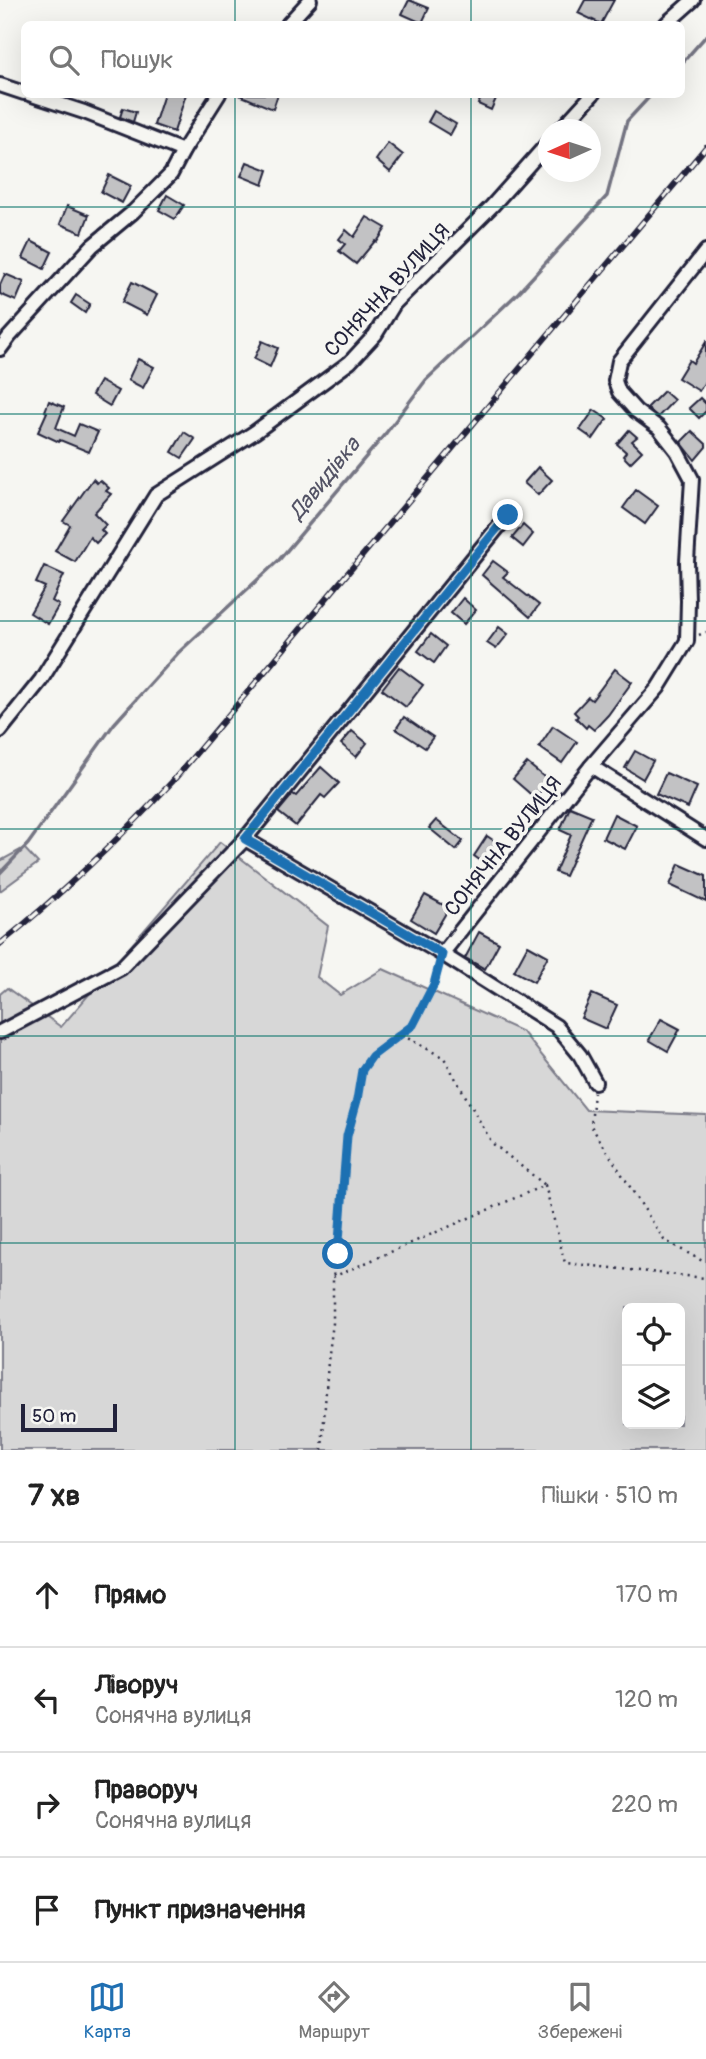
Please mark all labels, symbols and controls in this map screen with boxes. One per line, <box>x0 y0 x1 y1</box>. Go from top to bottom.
search box <box>21 21 685 98</box>
icon: search <box>45 41 83 79</box>
text: Пошук <box>101 44 174 76</box>
north arrow <box>538 119 601 182</box>
street label: СОНЯЧНА ВУЛИЦЯ <box>319 218 456 363</box>
water label: Давидівка <box>282 430 367 526</box>
route end <box>492 499 523 530</box>
street label: СОНЯЧНА ВУЛИЦЯ <box>439 771 568 922</box>
route start <box>322 1238 353 1269</box>
map controls <box>622 1303 685 1429</box>
button: locate <box>622 1303 685 1366</box>
button: layers <box>622 1366 685 1429</box>
scale bar <box>21 1401 117 1433</box>
text: 50 m <box>32 1404 76 1428</box>
text: 7 хв <box>28 1477 80 1514</box>
text: Пішки · 510 m <box>542 1481 678 1510</box>
icon: ahead <box>28 1576 66 1614</box>
text: Прямо <box>95 1579 166 1611</box>
text: 170 m <box>616 1580 678 1609</box>
text: Ліворуч <box>95 1669 179 1701</box>
icon: left <box>28 1681 66 1719</box>
text: 120 m <box>615 1685 678 1714</box>
text: Сонячна вулиця <box>95 1701 251 1730</box>
text: Праворуч <box>95 1774 198 1806</box>
icon: right <box>28 1786 66 1824</box>
text: 220 m <box>611 1790 678 1819</box>
text: Сонячна вулиця <box>95 1806 251 1835</box>
icon: arrive <box>28 1891 66 1929</box>
text: Пункт призначення <box>95 1894 306 1926</box>
tab: Карта <box>84 1978 131 2044</box>
tab: Маршрут <box>299 1978 370 2044</box>
tab: Збережені <box>538 1978 622 2044</box>

